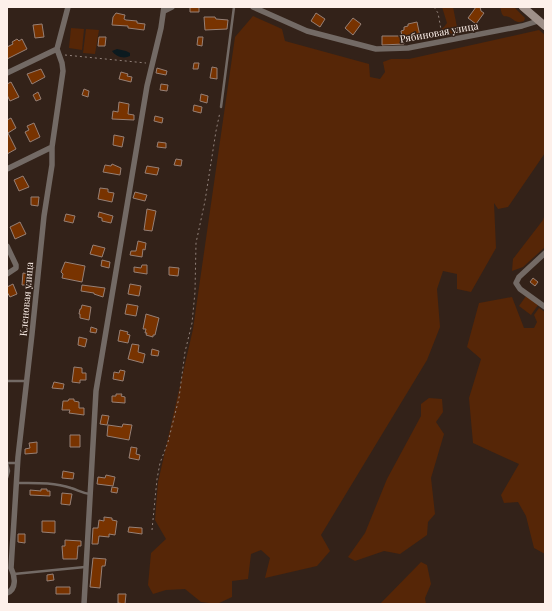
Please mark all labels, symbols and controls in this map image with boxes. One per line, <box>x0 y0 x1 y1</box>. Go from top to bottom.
street label: Рябиновая улица <box>399 18 479 46</box>
street label: Кленовая улица <box>16 261 36 337</box>

